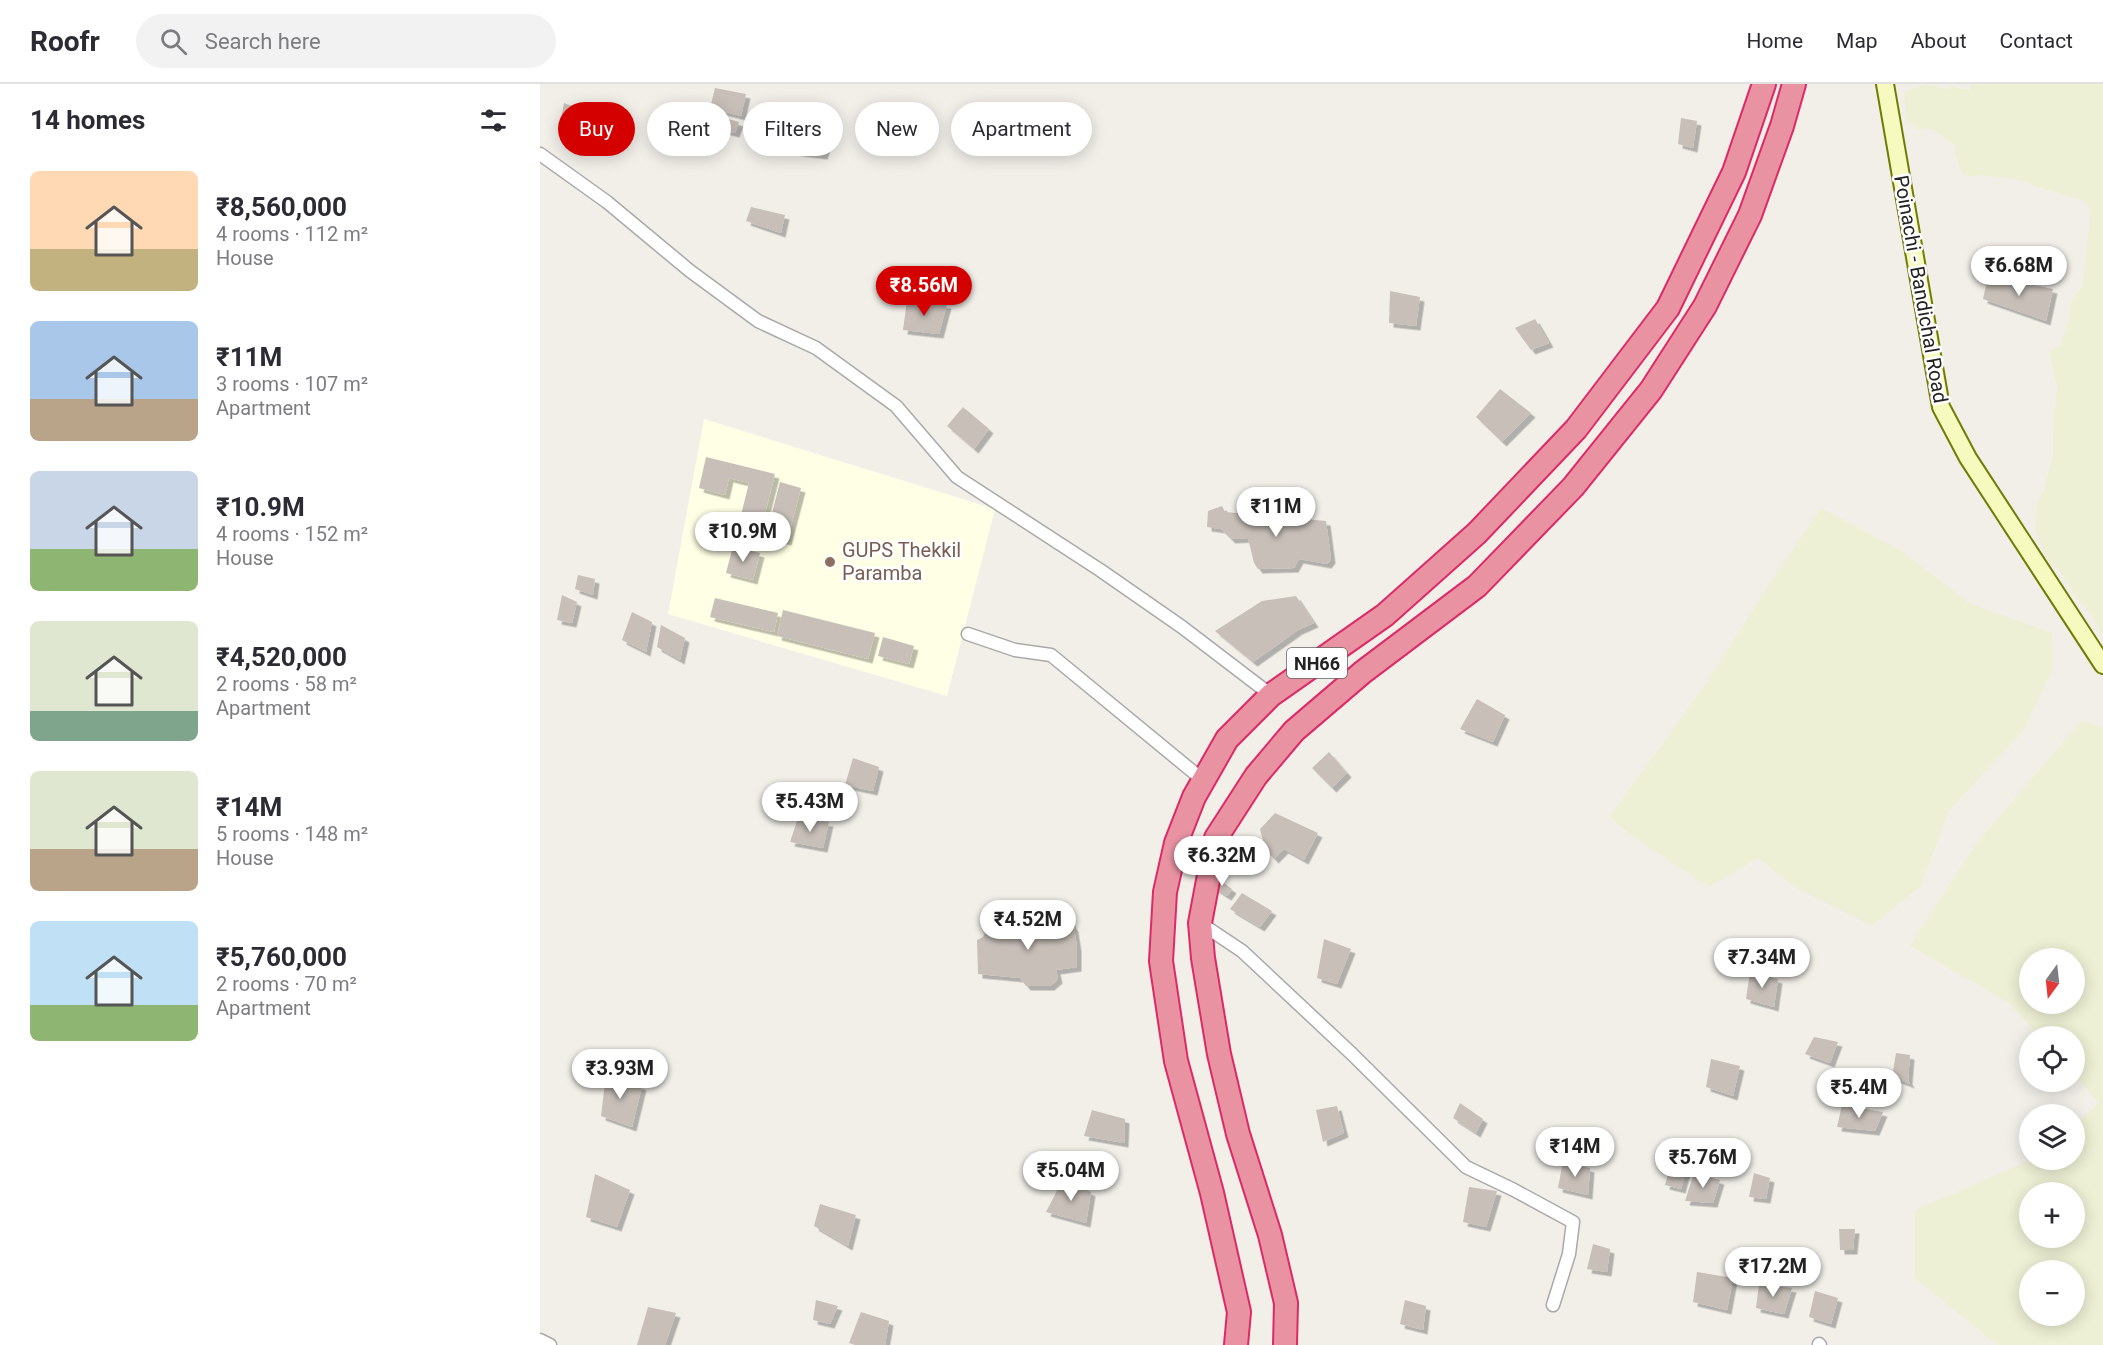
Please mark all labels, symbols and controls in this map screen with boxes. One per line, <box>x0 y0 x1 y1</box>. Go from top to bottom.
search box <box>136 14 556 68</box>
text: Roofr <box>30 25 100 58</box>
icon: search <box>157 25 190 58</box>
text: Search here <box>205 29 321 54</box>
text: Home <box>1747 29 1803 53</box>
text: Map <box>1836 29 1878 53</box>
text: About <box>1911 29 1967 53</box>
text: Contact <box>2000 29 2073 53</box>
chip: Buy <box>558 102 635 156</box>
chip: Rent <box>647 102 731 156</box>
chip: Filters <box>743 102 843 156</box>
chip: New <box>855 102 939 156</box>
chip: Apartment <box>951 102 1092 156</box>
icon: filters <box>477 104 510 137</box>
text: 14 homes <box>30 105 145 135</box>
street label: Poinachi - Bandichal Road <box>1889 173 1953 405</box>
text: ₹8,560,000 <box>216 192 347 222</box>
icon: home <box>78 195 150 267</box>
text: 4 rooms · 112 m² <box>216 222 368 246</box>
text: House <box>216 246 274 270</box>
pin: ₹6.68M <box>1970 246 2068 297</box>
text: ₹6.68M <box>1985 253 2053 277</box>
pin: ₹8.56M <box>875 266 973 317</box>
text: ₹8.56M <box>890 273 958 297</box>
text: ₹11M <box>216 342 282 372</box>
icon: home <box>78 345 150 417</box>
text: 3 rooms · 107 m² <box>216 372 368 396</box>
text: Apartment <box>216 396 311 420</box>
pin: ₹11M <box>1240 487 1312 538</box>
text: ₹10.9M <box>216 492 305 522</box>
text: ₹11M <box>1251 494 1301 518</box>
icon: home <box>78 495 150 567</box>
pin: ₹10.9M <box>694 512 792 563</box>
text: ₹10.9M <box>709 519 777 543</box>
text: 4 rooms · 152 m² <box>216 522 368 546</box>
place label: GUPS Thekkil Paramba <box>842 538 961 585</box>
text: House <box>216 546 274 570</box>
marker: GUPS Thekkil Paramba <box>823 555 837 569</box>
text: ₹4,520,000 <box>216 642 347 672</box>
icon: home <box>78 645 150 717</box>
road number: NH66 <box>1287 648 1347 678</box>
text: 2 rooms · 58 m² <box>216 672 357 696</box>
text: Apartment <box>216 696 311 720</box>
pin: ₹5.43M <box>761 782 859 833</box>
text: ₹5.43M <box>776 789 844 813</box>
text: ₹14M <box>216 792 282 822</box>
icon: home <box>78 795 150 867</box>
text: 5 rooms · 148 m² <box>216 822 368 846</box>
pin: ₹6.32M <box>1173 836 1271 887</box>
text: ₹6.32M <box>1188 843 1256 867</box>
text: House <box>216 846 274 870</box>
pin: ₹4.52M <box>979 900 1077 951</box>
text: ₹4.52M <box>994 907 1062 931</box>
pin: ₹7.34M <box>1713 938 1811 989</box>
text: ₹5,760,000 <box>216 942 347 972</box>
icon: home <box>78 945 150 1017</box>
text: ₹7.34M <box>1728 945 1796 969</box>
north arrow <box>2019 948 2085 1014</box>
map controls <box>2019 948 2085 1326</box>
text: 2 rooms · 70 m² <box>216 972 357 996</box>
text: Apartment <box>216 996 311 1020</box>
button: locate <box>2019 1026 2085 1092</box>
pin: ₹3.93M <box>571 1049 669 1100</box>
text: ₹3.93M <box>586 1056 654 1080</box>
pin: ₹5.4M <box>1817 1068 1901 1119</box>
text: ₹5.4M <box>1831 1075 1887 1099</box>
button: layers <box>2019 1104 2085 1170</box>
pin: ₹14M <box>1539 1127 1611 1178</box>
text: ₹14M <box>1550 1134 1600 1158</box>
pin: ₹5.76M <box>1654 1138 1752 1189</box>
text: ₹5.76M <box>1669 1145 1737 1169</box>
pin: ₹5.04M <box>1022 1151 1120 1202</box>
text: ₹5.04M <box>1037 1158 1105 1182</box>
button: + <box>2019 1182 2085 1248</box>
pin: ₹17.2M <box>1724 1247 1822 1298</box>
text: ₹17.2M <box>1739 1254 1807 1278</box>
button: − <box>2019 1260 2085 1326</box>

